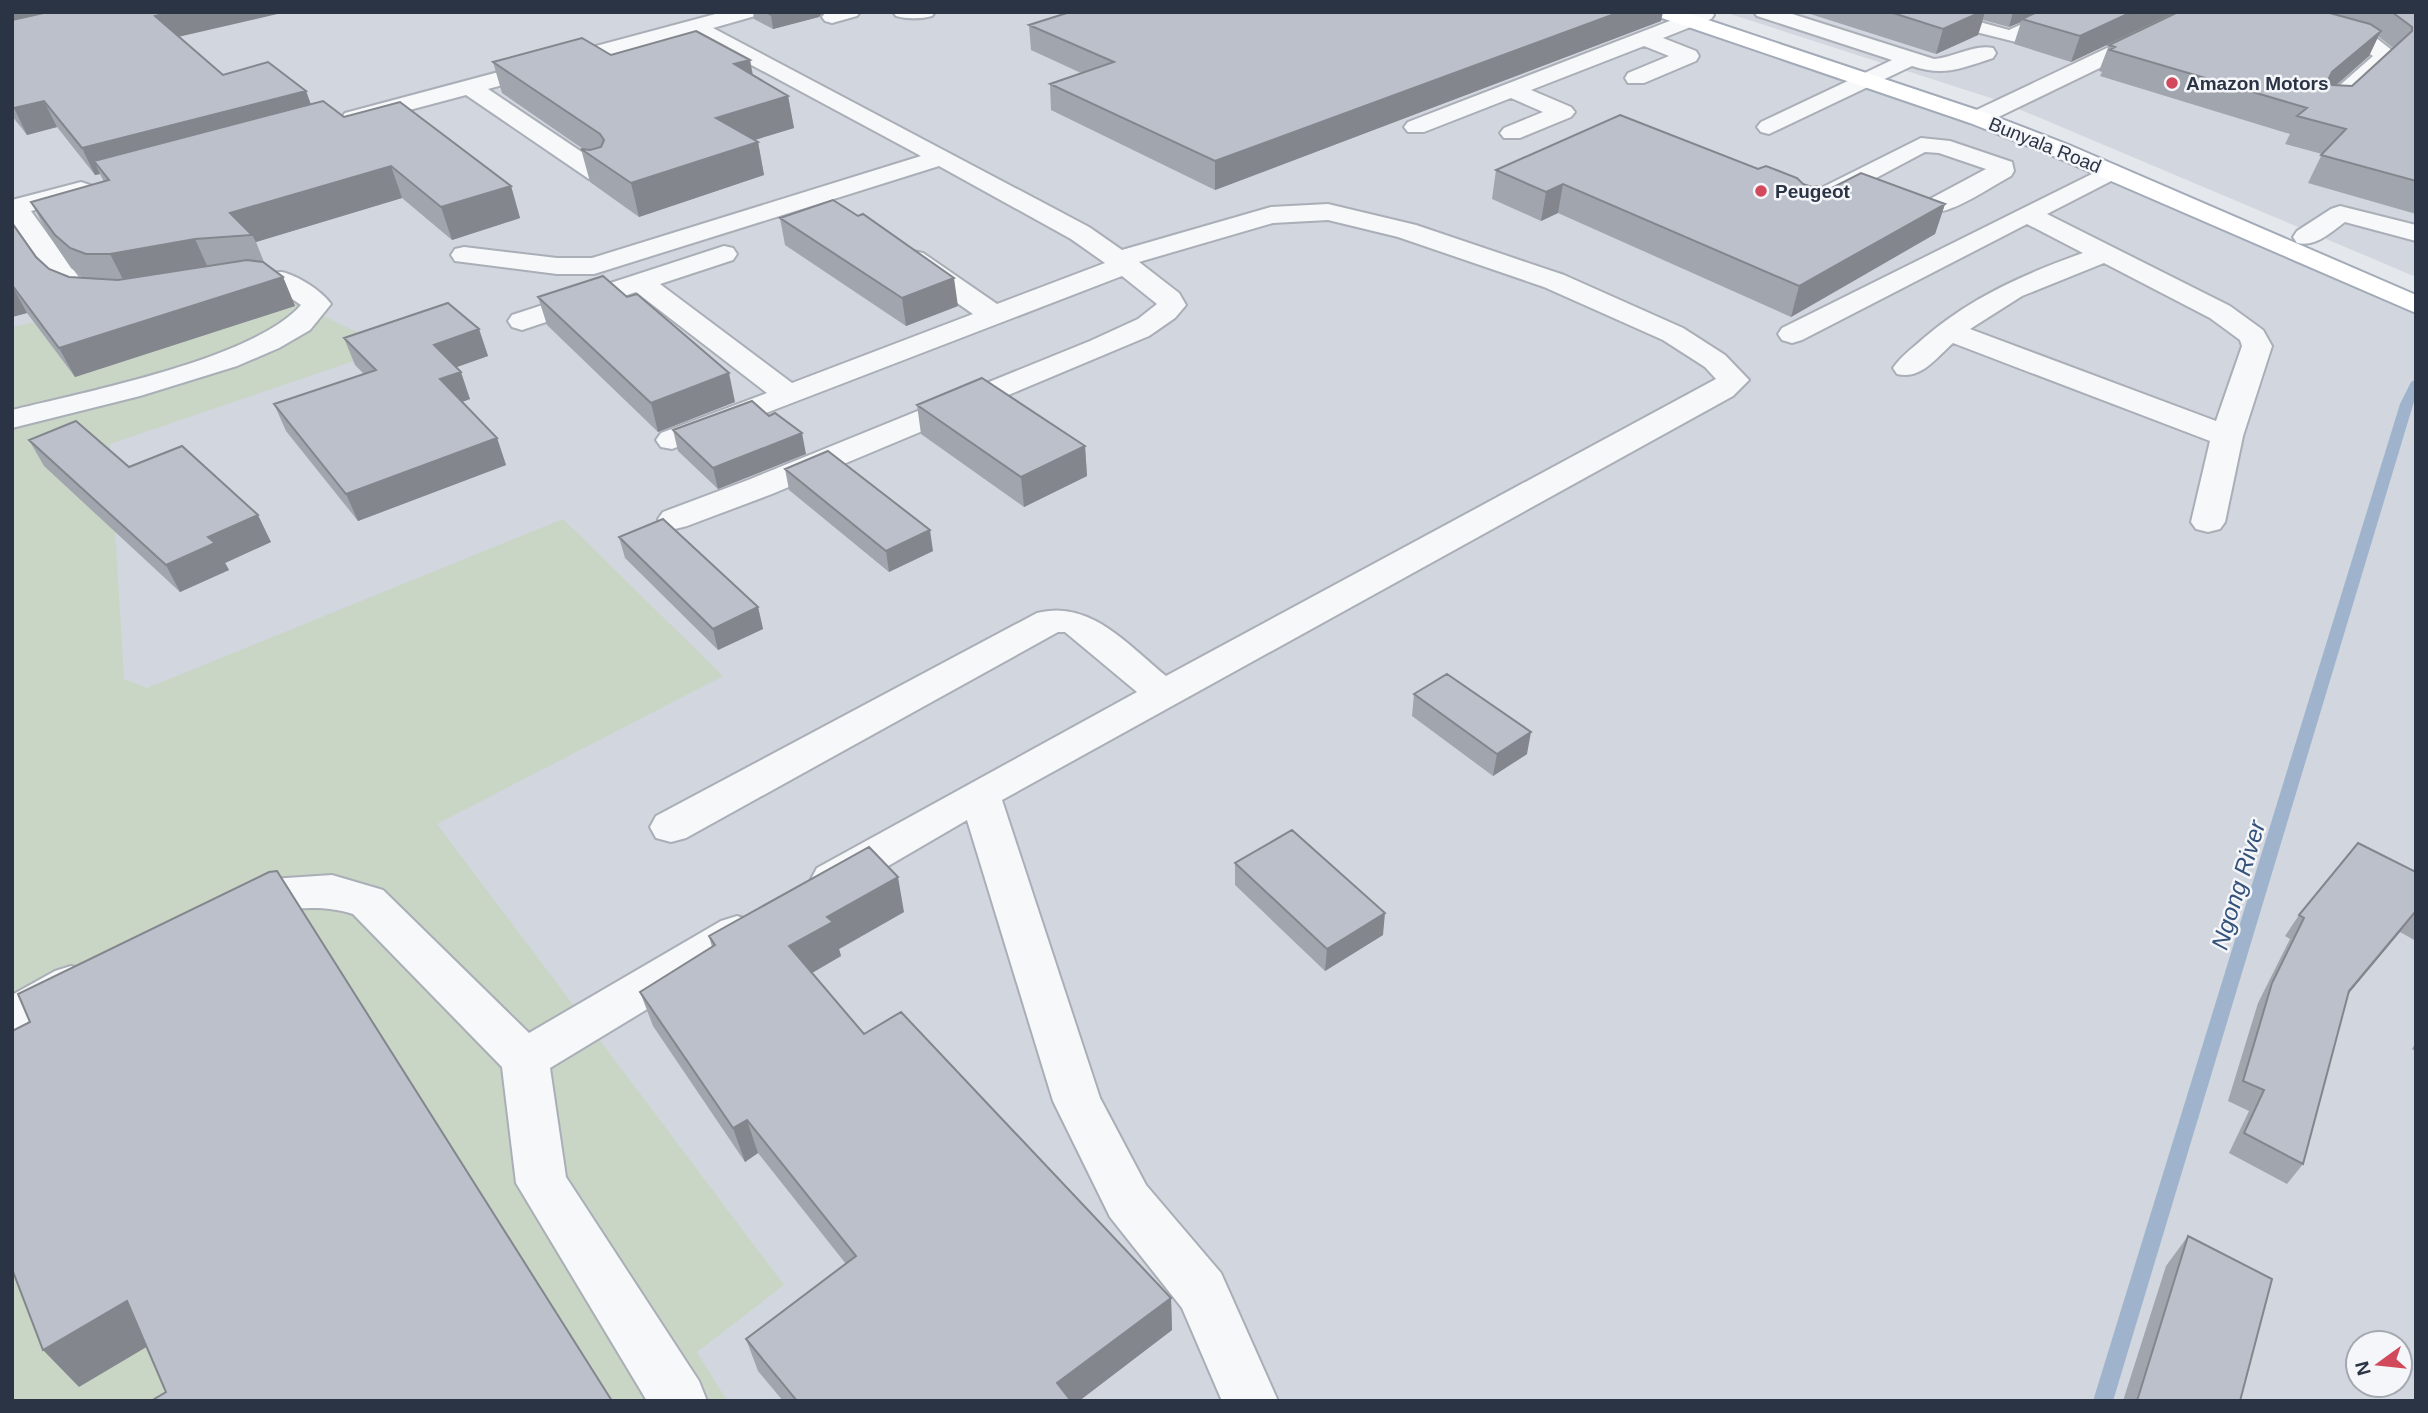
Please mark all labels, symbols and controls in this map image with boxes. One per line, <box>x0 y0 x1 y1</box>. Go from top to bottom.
place label: Amazon Motors <box>2186 73 2329 94</box>
marker: Amazon Motors <box>2164 75 2180 91</box>
street label: Bunyala Road <box>1986 113 2104 177</box>
place label: Peugeot <box>1775 181 1851 202</box>
marker: Peugeot <box>1753 183 1769 199</box>
water label: Ngong River <box>2206 816 2271 953</box>
north arrow <box>2344 1329 2414 1399</box>
text: N <box>2351 1359 2375 1378</box>

